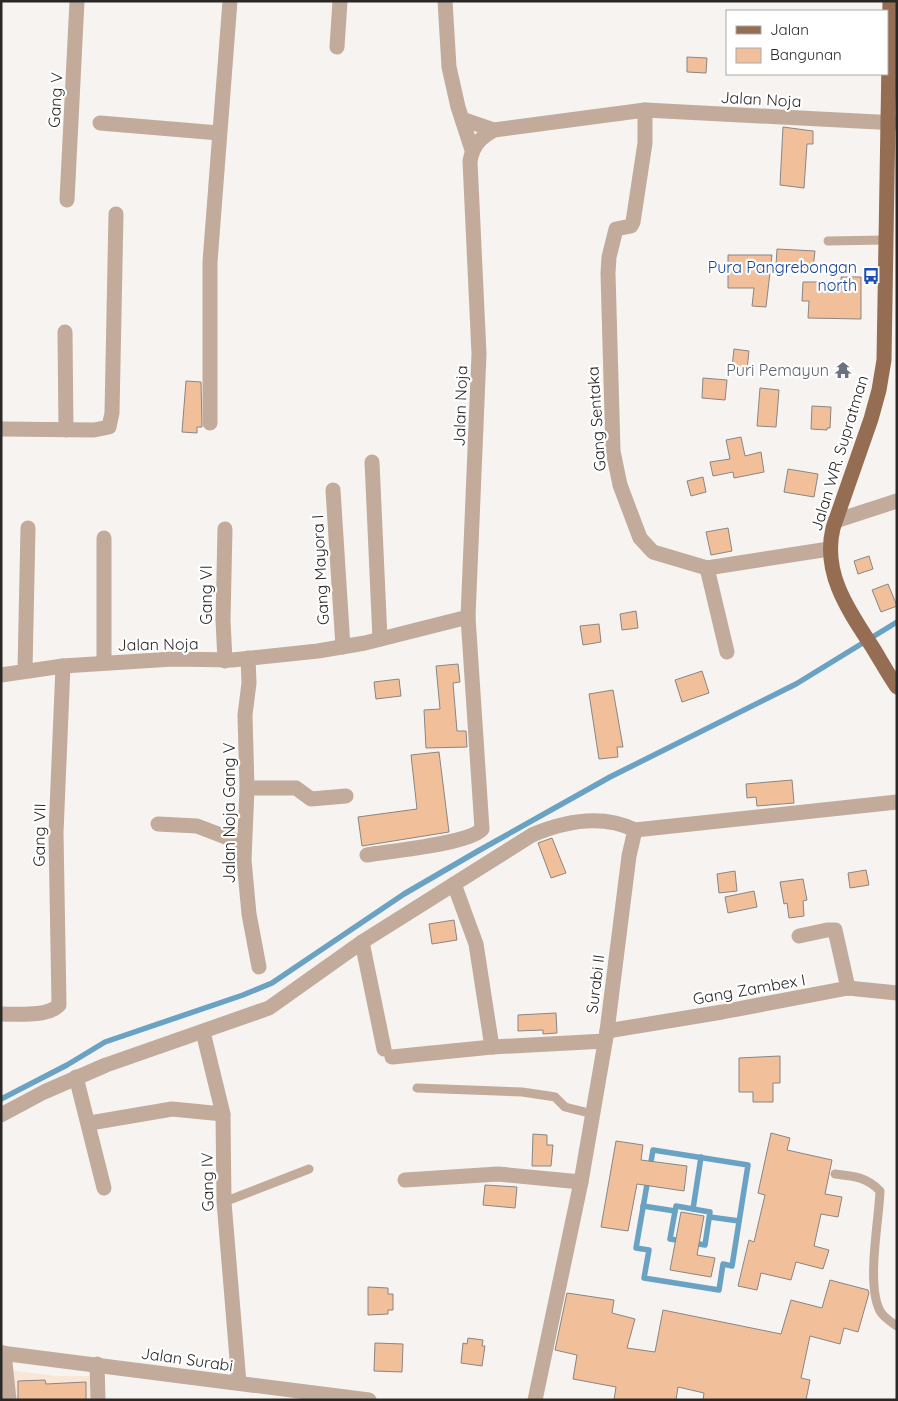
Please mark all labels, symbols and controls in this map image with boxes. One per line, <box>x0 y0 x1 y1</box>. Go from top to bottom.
legend <box>726 10 888 75</box>
text: Jalan <box>770 20 809 39</box>
text: Bangunan <box>770 45 842 64</box>
street label: Gang V <box>44 72 66 128</box>
street label: Jalan Noja <box>720 87 802 111</box>
place label: Pura Pangrebongan north <box>708 257 857 295</box>
bus stop icon: Pura Pangrebongan north <box>861 266 881 286</box>
place label: Puri Pemayun <box>726 360 829 380</box>
temple icon: Puri Pemayun <box>833 360 853 380</box>
street label: Jalan Noja <box>449 365 471 447</box>
street label: Gang Sentaka <box>582 366 610 472</box>
street label: Jalan WR. Supratman <box>806 373 872 533</box>
street label: Gang Mayora I <box>307 514 333 626</box>
street label: Gang VI <box>196 565 216 625</box>
street label: Jalan Noja <box>117 633 199 655</box>
street label: Jalan Noja Gang V <box>219 742 239 883</box>
street label: Gang VII <box>28 803 50 867</box>
street label: Surabi II <box>581 953 609 1015</box>
street label: Gang Zambex I <box>691 969 807 1009</box>
street label: Gang IV <box>196 1152 218 1212</box>
street label: Jalan Surabi <box>140 1343 234 1375</box>

